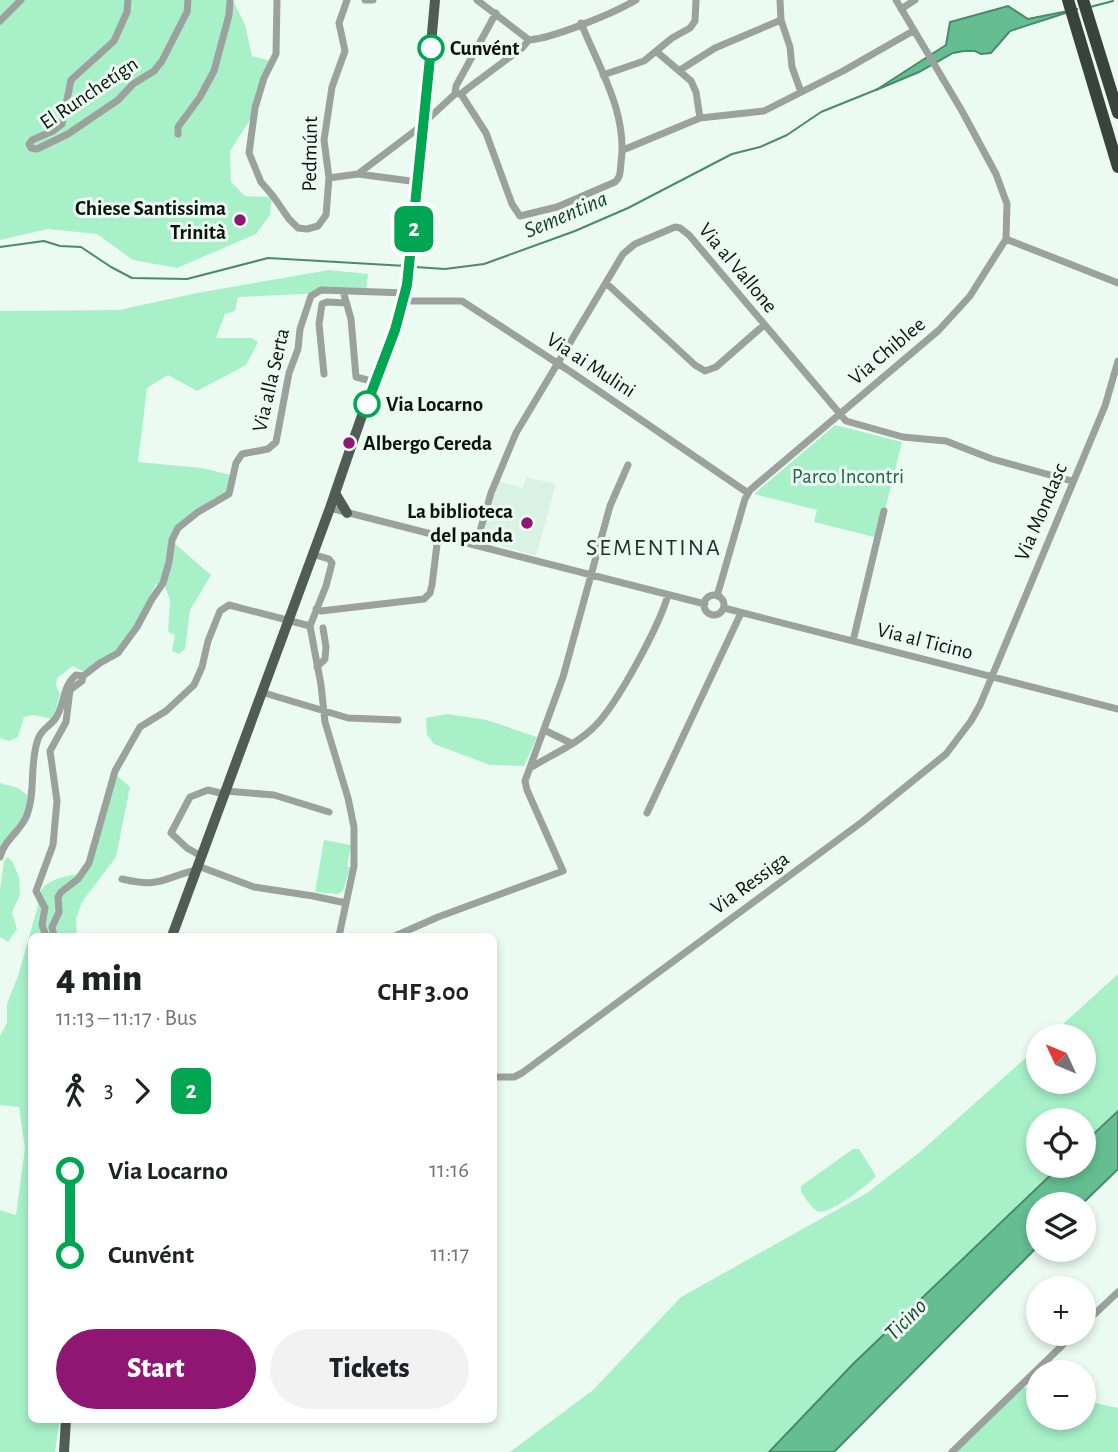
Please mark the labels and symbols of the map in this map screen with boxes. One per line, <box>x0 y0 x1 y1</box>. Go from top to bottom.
marker: Cunvént <box>418 35 444 61</box>
place label: Cunvént <box>450 38 519 59</box>
street label: El Runchetígn <box>36 53 142 133</box>
street label: Pedmúnt <box>299 116 321 192</box>
water label: Sementina <box>521 187 611 243</box>
place label: Chiese Santissima Trinità <box>75 198 226 243</box>
line badge: 2 <box>391 206 437 252</box>
marker: Chiese Santissima Trinità <box>232 212 248 228</box>
street label: Via al Vallone <box>695 219 781 317</box>
street label: Via Chiblee <box>845 313 929 389</box>
street label: Via alla Serta <box>249 326 293 434</box>
street label: Via ai Mulini <box>543 329 639 401</box>
marker: Via Locarno <box>354 391 380 417</box>
place label: Via Locarno <box>386 394 483 415</box>
place label: Albergo Cereda <box>363 433 492 454</box>
marker: Albergo Cereda <box>341 435 357 451</box>
street label: Via Mondasc <box>1011 460 1071 564</box>
park label: Parco Incontri <box>792 466 904 487</box>
place label: La biblioteca del panda <box>407 501 513 546</box>
marker: La biblioteca del panda <box>519 515 535 531</box>
district label: SEMENTINA <box>586 536 722 560</box>
street label: Via al Ticino <box>875 619 975 663</box>
street label: Via Ressiga <box>707 848 793 918</box>
north arrow <box>1026 1024 1096 1094</box>
water label: Ticino <box>881 1295 931 1345</box>

